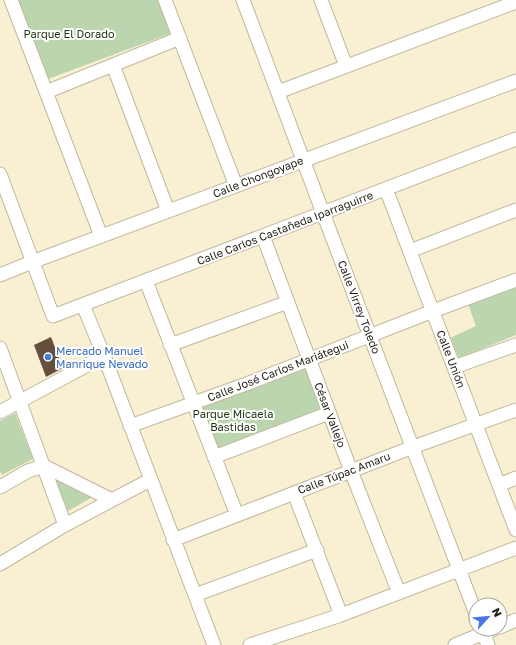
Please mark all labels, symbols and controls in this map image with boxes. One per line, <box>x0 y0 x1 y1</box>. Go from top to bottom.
park label: Parque El Dorado <box>23 27 115 40</box>
street label: Calle Chongoyape <box>211 153 305 200</box>
street label: Calle Carlos Castañeda Iparraguirre <box>195 188 375 267</box>
street label: Calle Virrey Toledo <box>336 258 383 356</box>
street label: Calle Unión <box>434 328 468 390</box>
street label: Calle José Carlos Mariátegui <box>205 338 350 404</box>
place label: Mercado Manuel Manrique Nevado <box>56 344 149 370</box>
marker: Mercado Manuel Manrique Nevado <box>43 352 53 362</box>
street label: César Vallejo <box>312 380 349 450</box>
park label: Parque Micaela Bastidas <box>193 407 273 433</box>
street label: Calle Túpac Amaru <box>296 449 392 496</box>
north arrow <box>468 597 508 637</box>
text: N <box>490 606 505 619</box>

